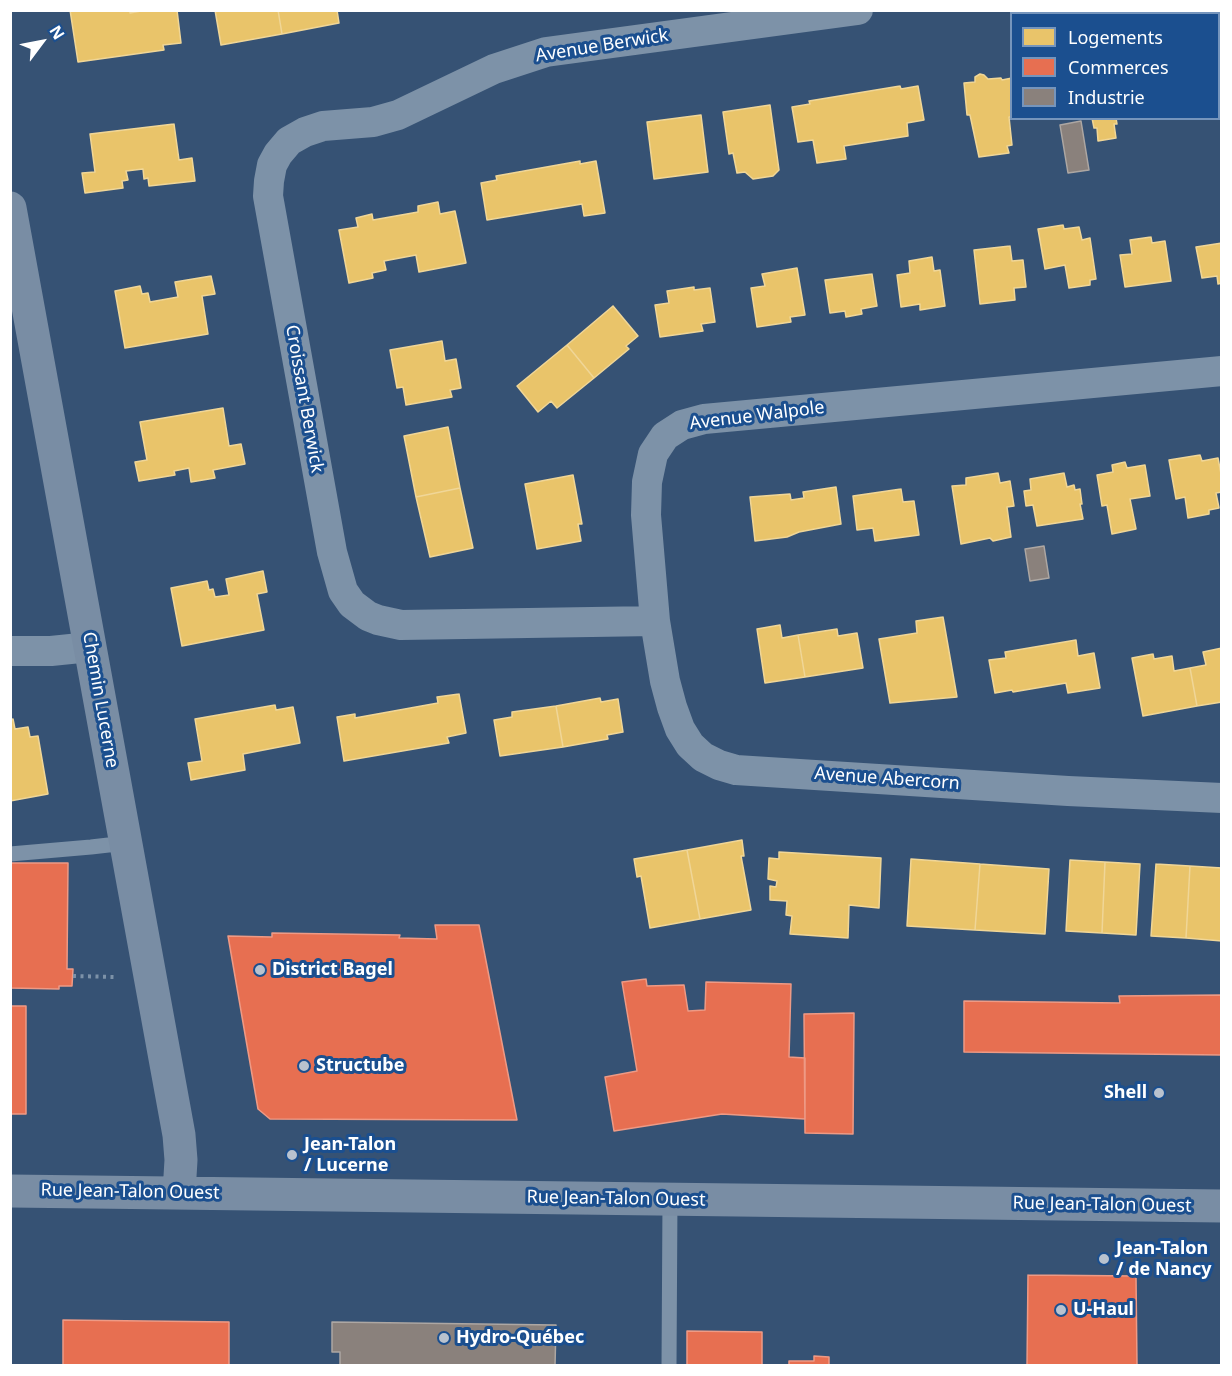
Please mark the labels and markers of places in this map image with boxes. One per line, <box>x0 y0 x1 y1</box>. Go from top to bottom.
place label: District Bagel <box>272 959 393 981</box>
marker: District Bagel <box>253 963 267 977</box>
place label: Structube <box>316 1055 404 1077</box>
marker: Structube <box>297 1059 311 1073</box>
place label: Shell <box>1104 1082 1147 1104</box>
marker: Shell <box>1152 1086 1166 1100</box>
place label: Jean-Talon / Lucerne <box>304 1134 396 1176</box>
marker: Jean-Talon / Lucerne <box>285 1148 299 1162</box>
place label: Jean-Talon / de Nancy <box>1116 1238 1212 1280</box>
marker: Jean-Talon / de Nancy <box>1097 1252 1111 1266</box>
place label: U-Haul <box>1073 1299 1134 1321</box>
marker: U-Haul <box>1054 1303 1068 1317</box>
place label: Hydro-Québec <box>456 1327 584 1349</box>
marker: Hydro-Québec <box>437 1331 451 1345</box>

